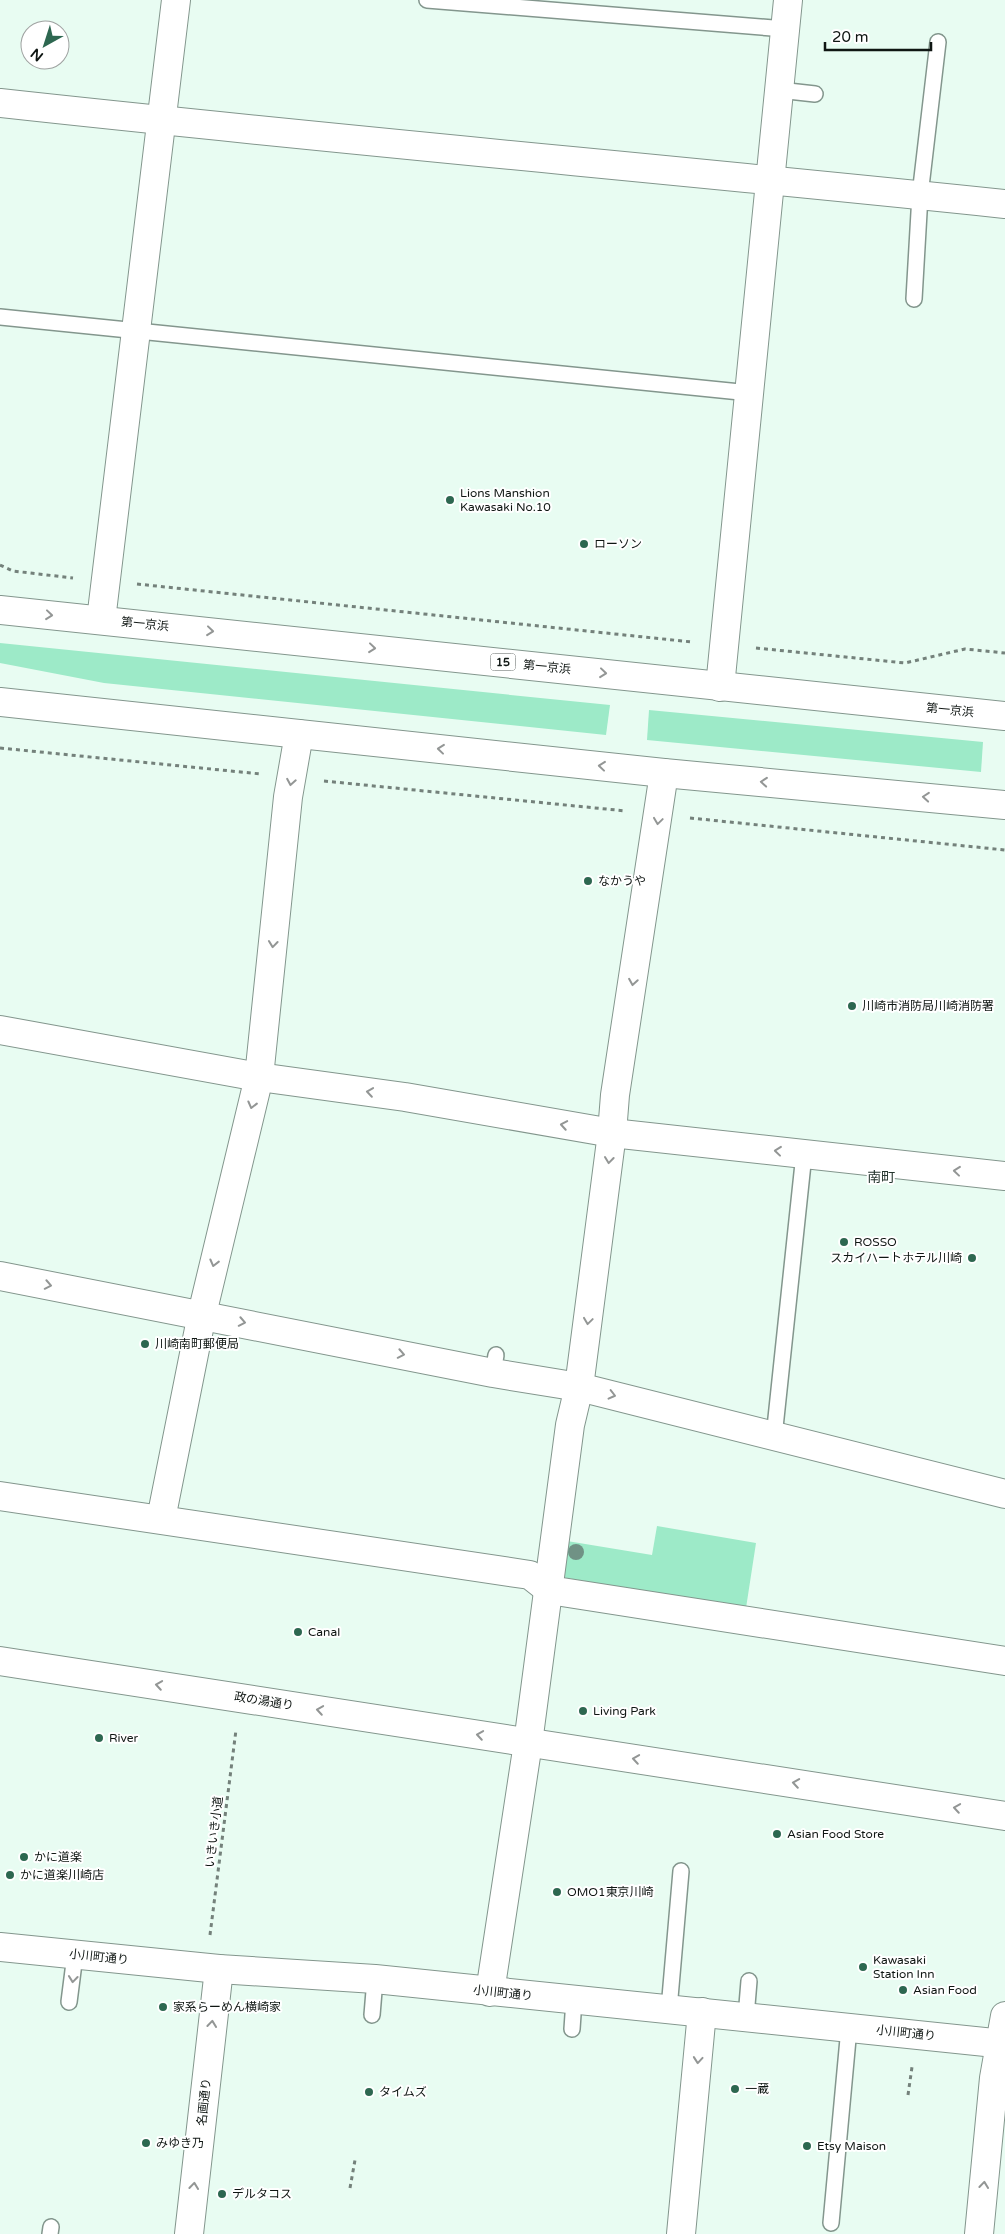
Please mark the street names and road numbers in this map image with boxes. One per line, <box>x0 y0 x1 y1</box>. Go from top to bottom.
street label: 第一京浜 <box>120 615 170 633</box>
road number: 15 <box>490 654 516 670</box>
street label: 第一京浜 <box>522 658 572 676</box>
street label: 第一京浜 <box>925 701 975 719</box>
street label: 政の湯通り <box>233 1689 295 1713</box>
street label: いきいき小道 <box>203 1795 225 1869</box>
street label: 小川町通り <box>68 1947 130 1967</box>
street label: 小川町通り <box>472 1983 534 2003</box>
street label: 小川町通り <box>875 2023 937 2043</box>
street label: 名画通り <box>195 2077 213 2127</box>

